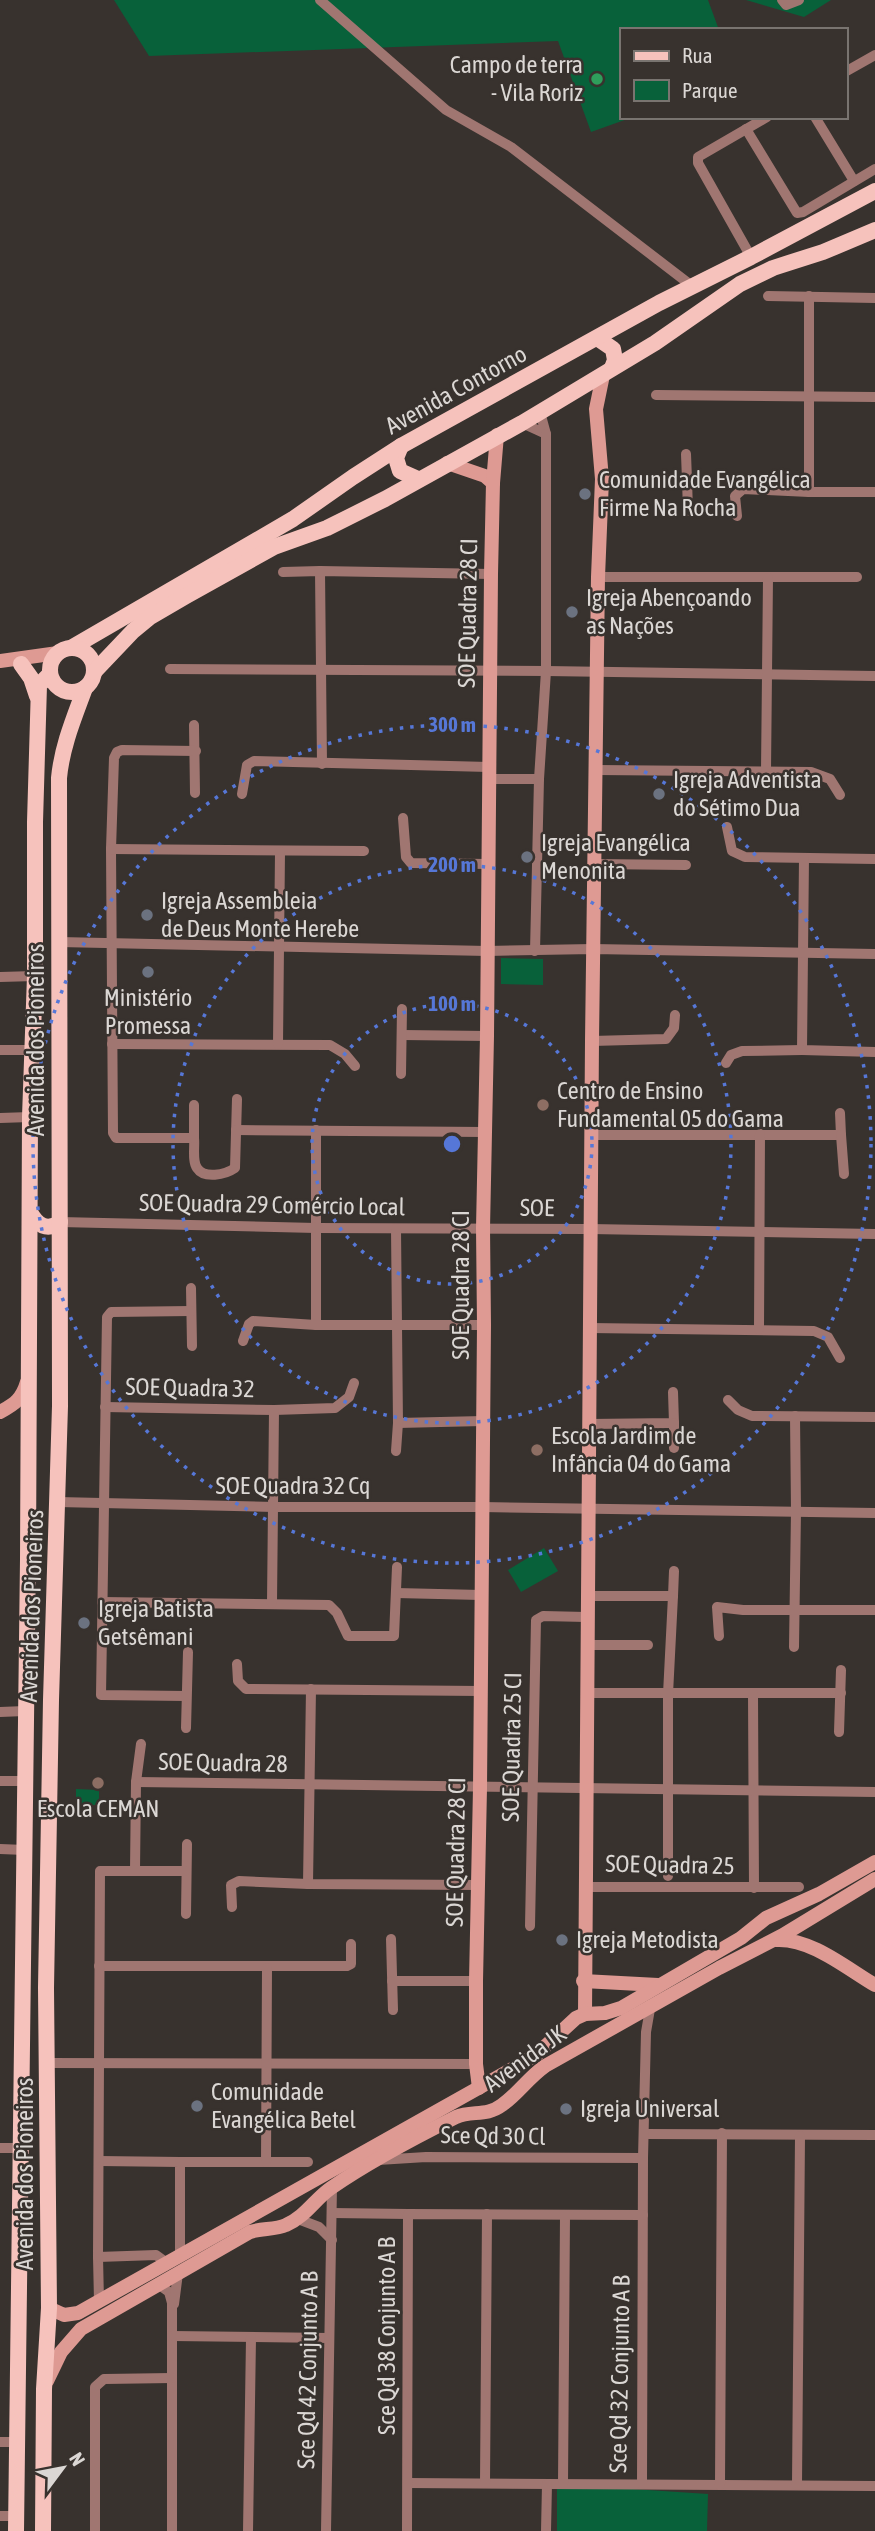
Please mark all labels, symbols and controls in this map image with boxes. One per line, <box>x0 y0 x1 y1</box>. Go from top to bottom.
legend <box>620 28 847 119</box>
text: Rua <box>682 43 712 67</box>
place label: Campo de terra - Vila Roriz <box>450 51 583 106</box>
marker: Campo de terra - Vila Roriz <box>589 71 605 87</box>
text: Parque <box>682 78 737 102</box>
street label: Avenida Contorno <box>381 340 531 439</box>
place label: Comunidade Evangélica Firme Na Rocha <box>599 466 811 521</box>
marker: Comunidade Evangélica Firme Na Rocha <box>577 486 593 502</box>
street label: SOE Quadra 28 CI <box>453 538 482 688</box>
place label: Igreja Abençoando as Nações <box>586 584 752 639</box>
marker: Igreja Abençoando as Nações <box>564 604 580 620</box>
text: 300 m <box>428 712 476 736</box>
place label: Igreja Adventista do Sétimo Dua <box>673 766 822 821</box>
marker: Igreja Adventista do Sétimo Dua <box>651 786 667 802</box>
place label: Igreja Evangélica Menonita <box>541 829 691 884</box>
marker: Igreja Evangélica Menonita <box>519 849 535 865</box>
text: 200 m <box>428 852 476 876</box>
place label: Igreja Assembleia de Deus Monte Herebe <box>161 887 359 942</box>
marker: Igreja Assembleia de Deus Monte Herebe <box>139 907 155 923</box>
street label: Avenida dos Pioneiros <box>22 944 49 1136</box>
marker: Ministério Promessa <box>140 964 156 980</box>
place label: Ministério Promessa <box>104 984 192 1039</box>
text: 100 m <box>428 991 476 1015</box>
place label: Centro de Ensino Fundamental 05 do Gama <box>557 1077 784 1132</box>
marker: Centro de Ensino Fundamental 05 do Gama <box>535 1097 551 1113</box>
centre of rings <box>440 1132 464 1156</box>
street label: SOE Quadra 29 Comércio Local <box>139 1189 406 1220</box>
street label: SOE <box>520 1194 554 1221</box>
street label: SOE Quadra 28 CI <box>447 1210 474 1360</box>
street label: SOE Quadra 32 <box>125 1373 255 1402</box>
place label: Escola Jardim de Infância 04 do Gama <box>551 1422 731 1477</box>
marker: Escola Jardim de Infância 04 do Gama <box>529 1442 545 1458</box>
street label: SOE Quadra 32 Cq <box>216 1472 370 1499</box>
street label: Avenida dos Pioneiros <box>15 1509 48 1703</box>
place label: Igreja Batista Getsêmani <box>98 1595 214 1650</box>
marker: Igreja Batista Getsêmani <box>76 1615 92 1631</box>
street label: SOE Quadra 25 CI <box>497 1672 526 1822</box>
street label: SOE Quadra 28 <box>158 1748 288 1777</box>
marker: Escola CEMAN <box>90 1775 106 1791</box>
street label: SOE Quadra 28 CI <box>441 1777 470 1927</box>
place label: Escola CEMAN <box>37 1795 159 1822</box>
street label: SOE Quadra 25 <box>605 1850 735 1879</box>
place label: Igreja Metodista <box>576 1926 719 1953</box>
marker: Igreja Metodista <box>554 1932 570 1948</box>
street label: Avenida JK <box>478 2020 571 2097</box>
street label: Avenida dos Pioneiros <box>11 2078 38 2270</box>
place label: Comunidade Evangélica Betel <box>211 2078 356 2133</box>
place label: Igreja Universal <box>580 2095 720 2122</box>
marker: Comunidade Evangélica Betel <box>189 2098 205 2114</box>
marker: Igreja Universal <box>558 2101 574 2117</box>
street label: Sce Qd 30 Cl <box>440 2121 546 2150</box>
street label: Sce Qd 38 Conjunto A B <box>373 2236 400 2435</box>
street label: Sce Qd 42 Conjunto A B <box>292 2270 323 2469</box>
street label: Sce Qd 32 Conjunto A B <box>604 2274 635 2473</box>
north arrow <box>28 2433 98 2503</box>
text: N <box>65 2448 90 2470</box>

